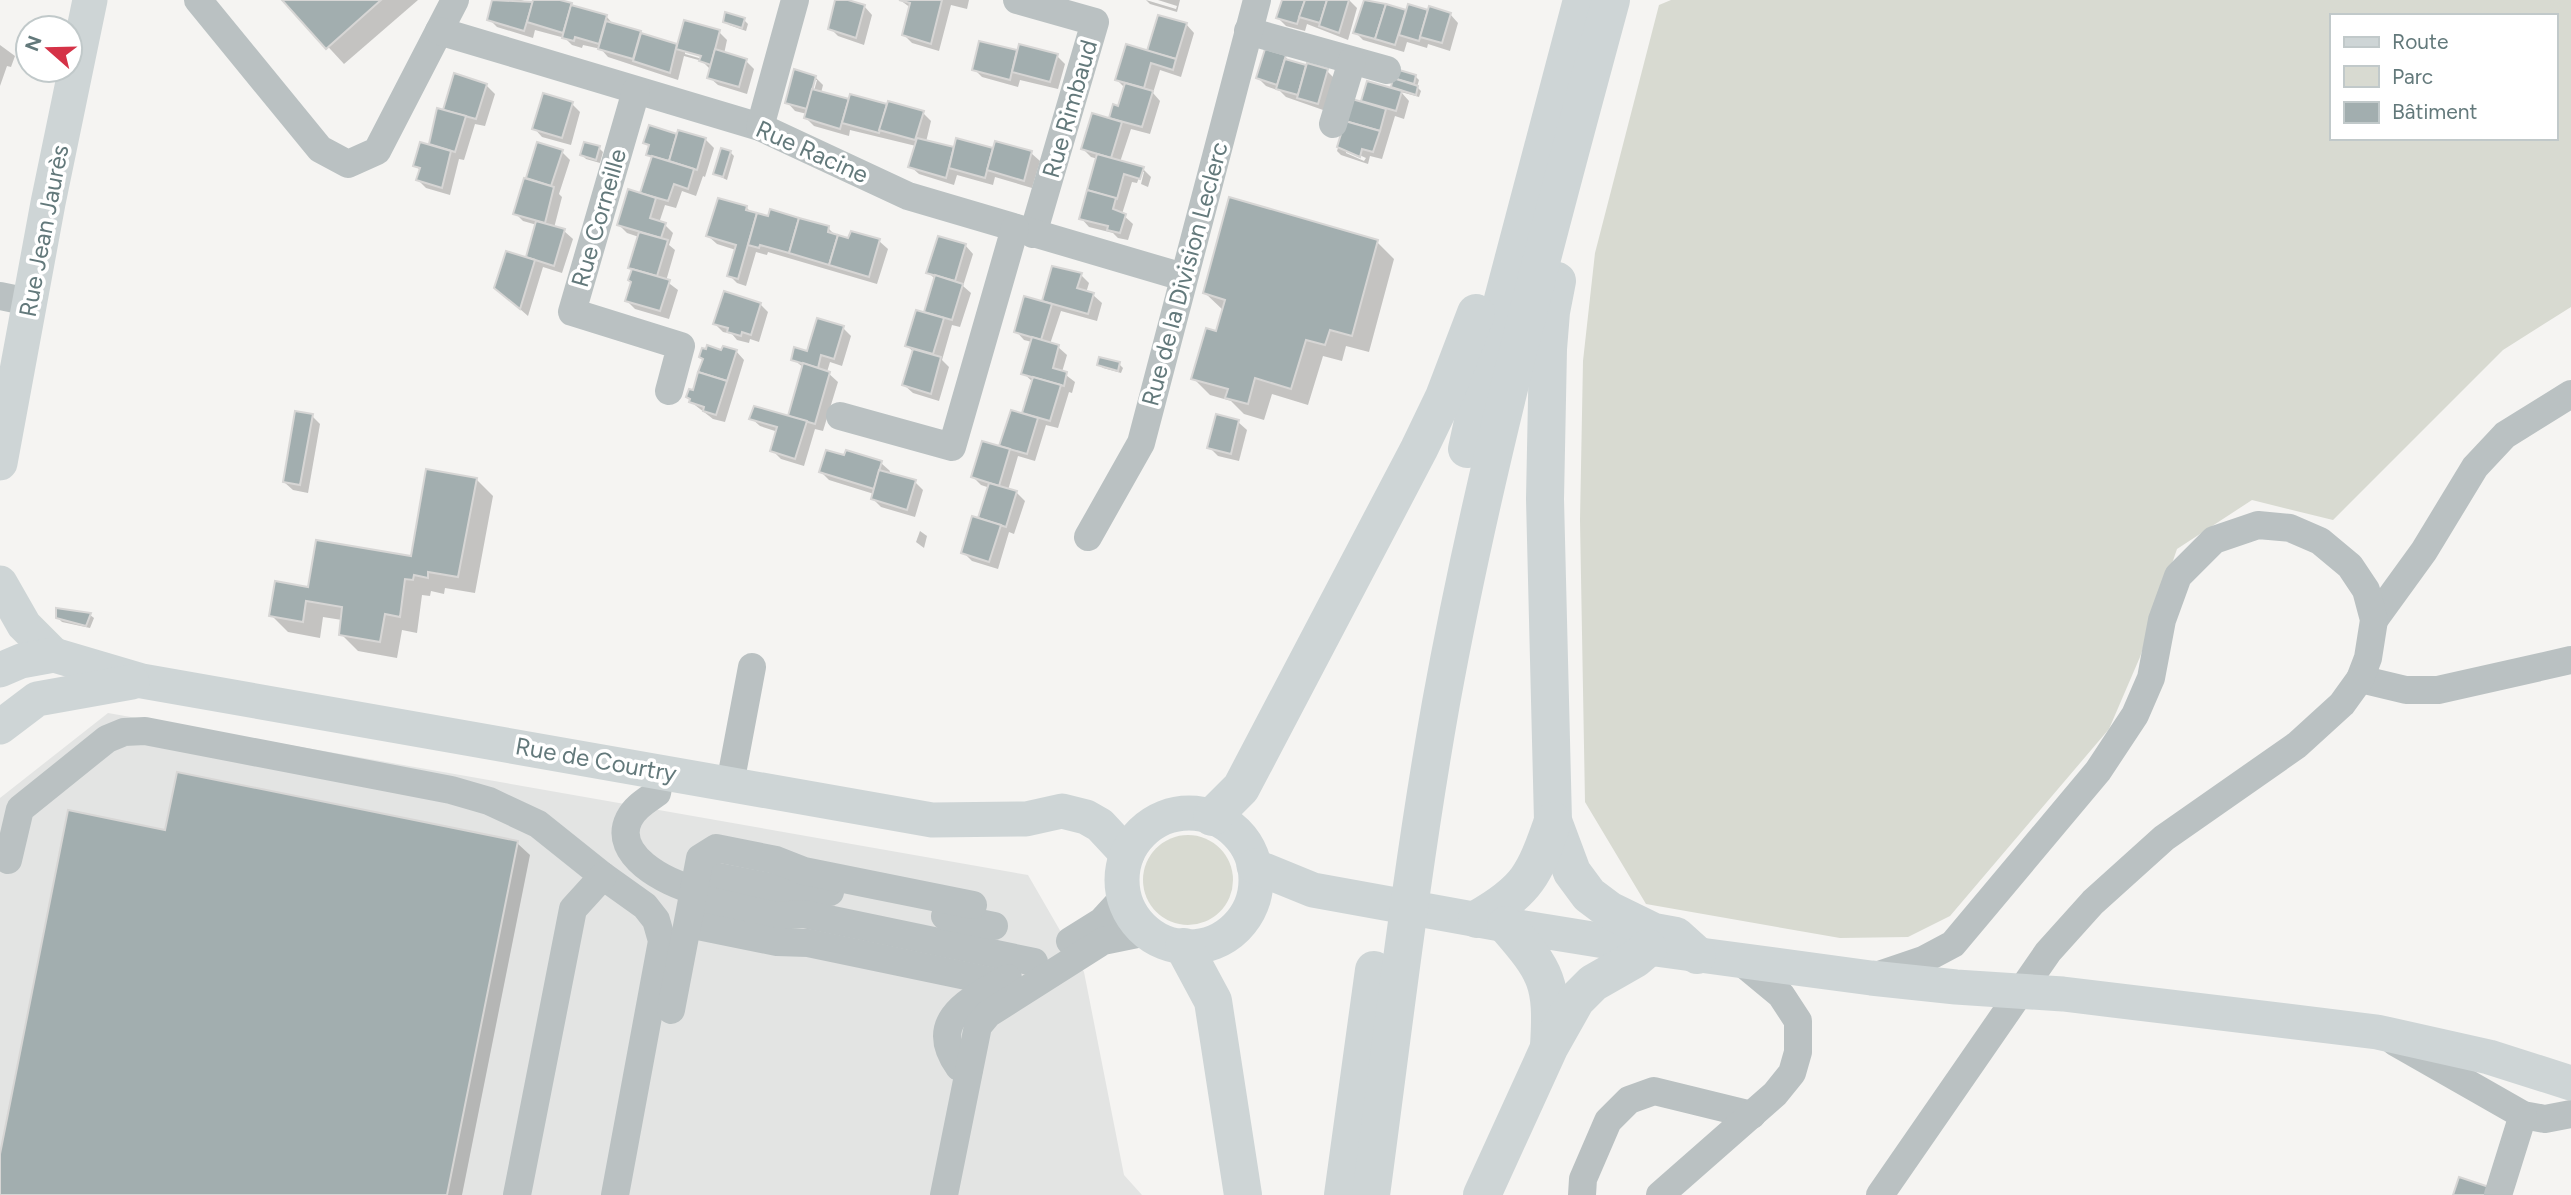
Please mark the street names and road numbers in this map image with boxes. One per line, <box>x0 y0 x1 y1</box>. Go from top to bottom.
street label: Rue Rimbaud <box>1036 37 1103 181</box>
street label: Rue Racine <box>752 114 873 189</box>
street label: Rue de la Division Leclerc <box>1135 139 1234 409</box>
street label: Rue Jean Jaurès <box>13 142 74 320</box>
street label: Rue Corneille <box>565 145 632 290</box>
street label: Rue de Courtry <box>513 731 679 788</box>

